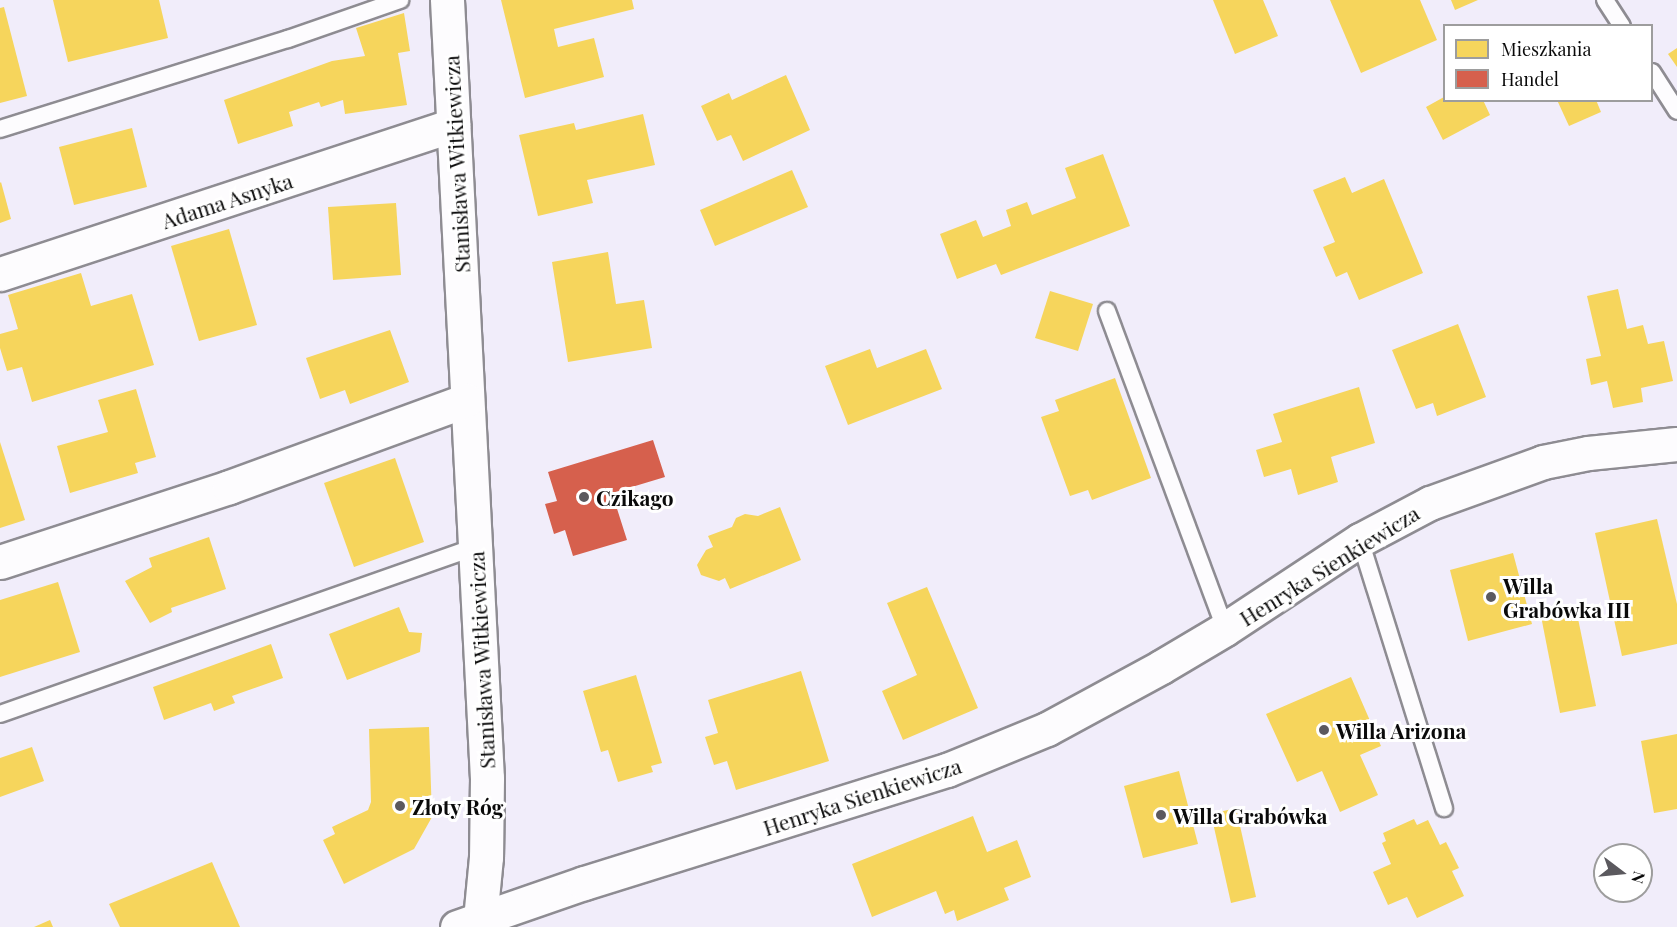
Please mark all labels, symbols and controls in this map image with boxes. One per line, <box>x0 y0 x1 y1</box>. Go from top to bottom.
legend <box>1443 24 1653 102</box>
text: Mieszkania <box>1501 37 1591 61</box>
street label: Stanisława Witkiewicza <box>438 54 474 274</box>
text: Handel <box>1501 67 1559 91</box>
street label: Adama Asnyka <box>158 167 296 233</box>
place label: Czikago <box>596 484 674 510</box>
marker: Czikago <box>577 490 591 504</box>
street label: Henryka Sienkiewicza <box>1235 499 1423 631</box>
street label: Stanisława Witkiewicza <box>463 550 499 770</box>
place label: Willa Grabówka III <box>1503 572 1631 622</box>
marker: Willa Grabówka III <box>1484 590 1498 604</box>
place label: Willa Arizona <box>1336 717 1467 743</box>
marker: Willa Arizona <box>1317 723 1331 737</box>
street label: Henryka Sienkiewicza <box>760 752 964 840</box>
place label: Złoty Róg <box>412 793 504 819</box>
marker: Złoty Róg <box>393 799 407 813</box>
place label: Willa Grabówka <box>1173 802 1327 828</box>
marker: Willa Grabówka <box>1154 808 1168 822</box>
north arrow <box>1593 843 1653 903</box>
text: N <box>1627 869 1651 886</box>

